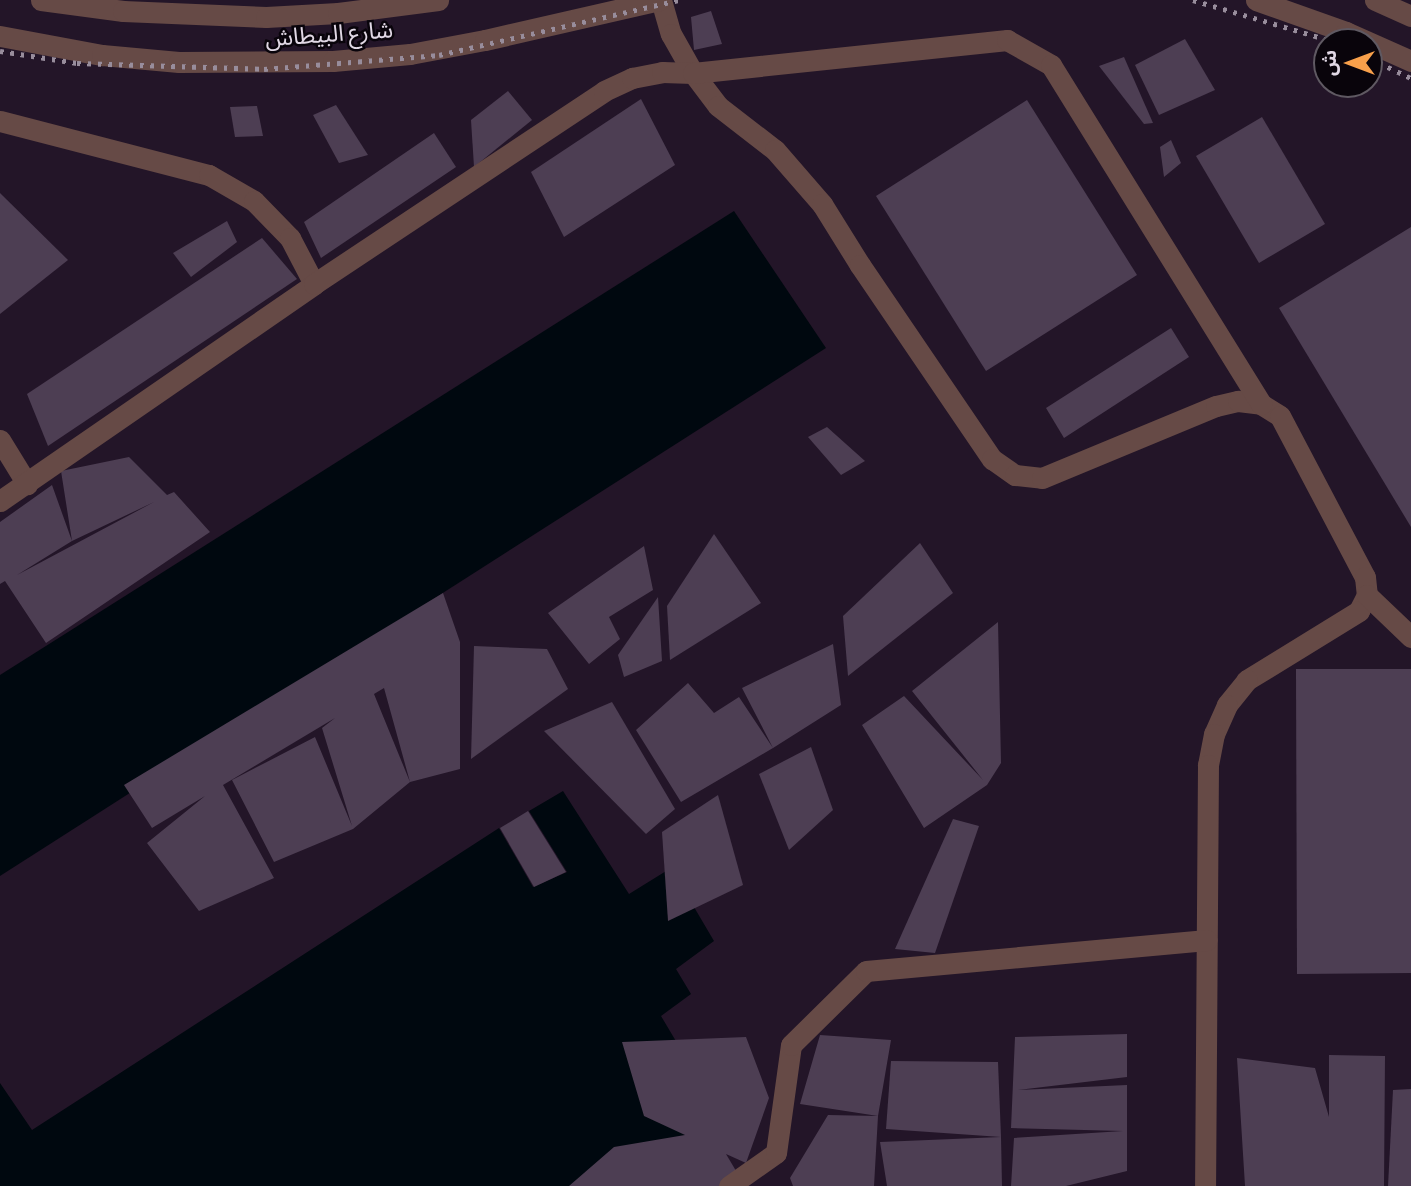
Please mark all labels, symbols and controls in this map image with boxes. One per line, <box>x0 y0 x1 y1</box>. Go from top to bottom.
street label: شارع البيطاش <box>264 15 394 51</box>
north arrow <box>1313 28 1383 98</box>
text: ش <box>1316 50 1342 76</box>

